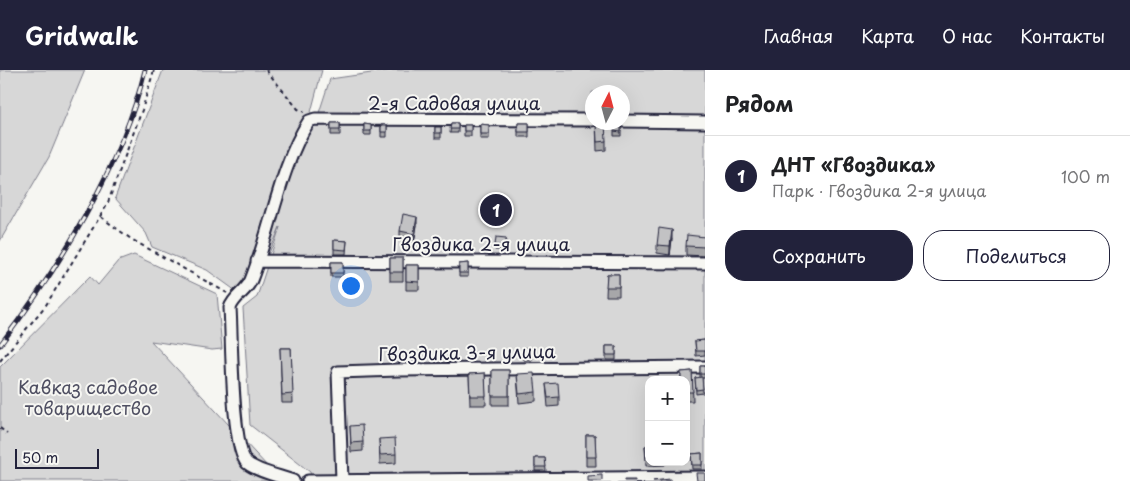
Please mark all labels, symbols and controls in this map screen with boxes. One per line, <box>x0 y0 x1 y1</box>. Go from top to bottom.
text: Gridwalk <box>25 17 138 53</box>
text: Главная <box>764 22 833 49</box>
text: Карта <box>861 22 914 49</box>
text: О нас <box>942 22 992 49</box>
text: Контакты <box>1020 22 1105 49</box>
north arrow <box>585 85 630 130</box>
text: Рядом <box>725 87 793 119</box>
street label: 2-я Садовая улица <box>368 89 541 116</box>
text: ДНТ «Гвоздика» <box>772 150 935 178</box>
text: 1 <box>737 164 745 188</box>
text: 100 m <box>1061 164 1110 188</box>
text: Парк · Гвоздика 2-я улица <box>772 178 986 202</box>
pin: 1 <box>480 191 512 229</box>
street label: Гвоздика 2-я улица <box>392 230 571 257</box>
button: Сохранить <box>725 230 913 281</box>
button: Поделиться <box>923 230 1110 281</box>
your location <box>338 273 364 299</box>
street label: Гвоздика 3-я улица <box>378 337 556 367</box>
park label: Кавказ садовое товарищество <box>18 373 158 421</box>
map controls <box>645 376 690 466</box>
button: + <box>645 376 690 421</box>
button: − <box>645 421 690 466</box>
scale bar <box>15 446 99 469</box>
text: 50 m <box>22 447 58 468</box>

